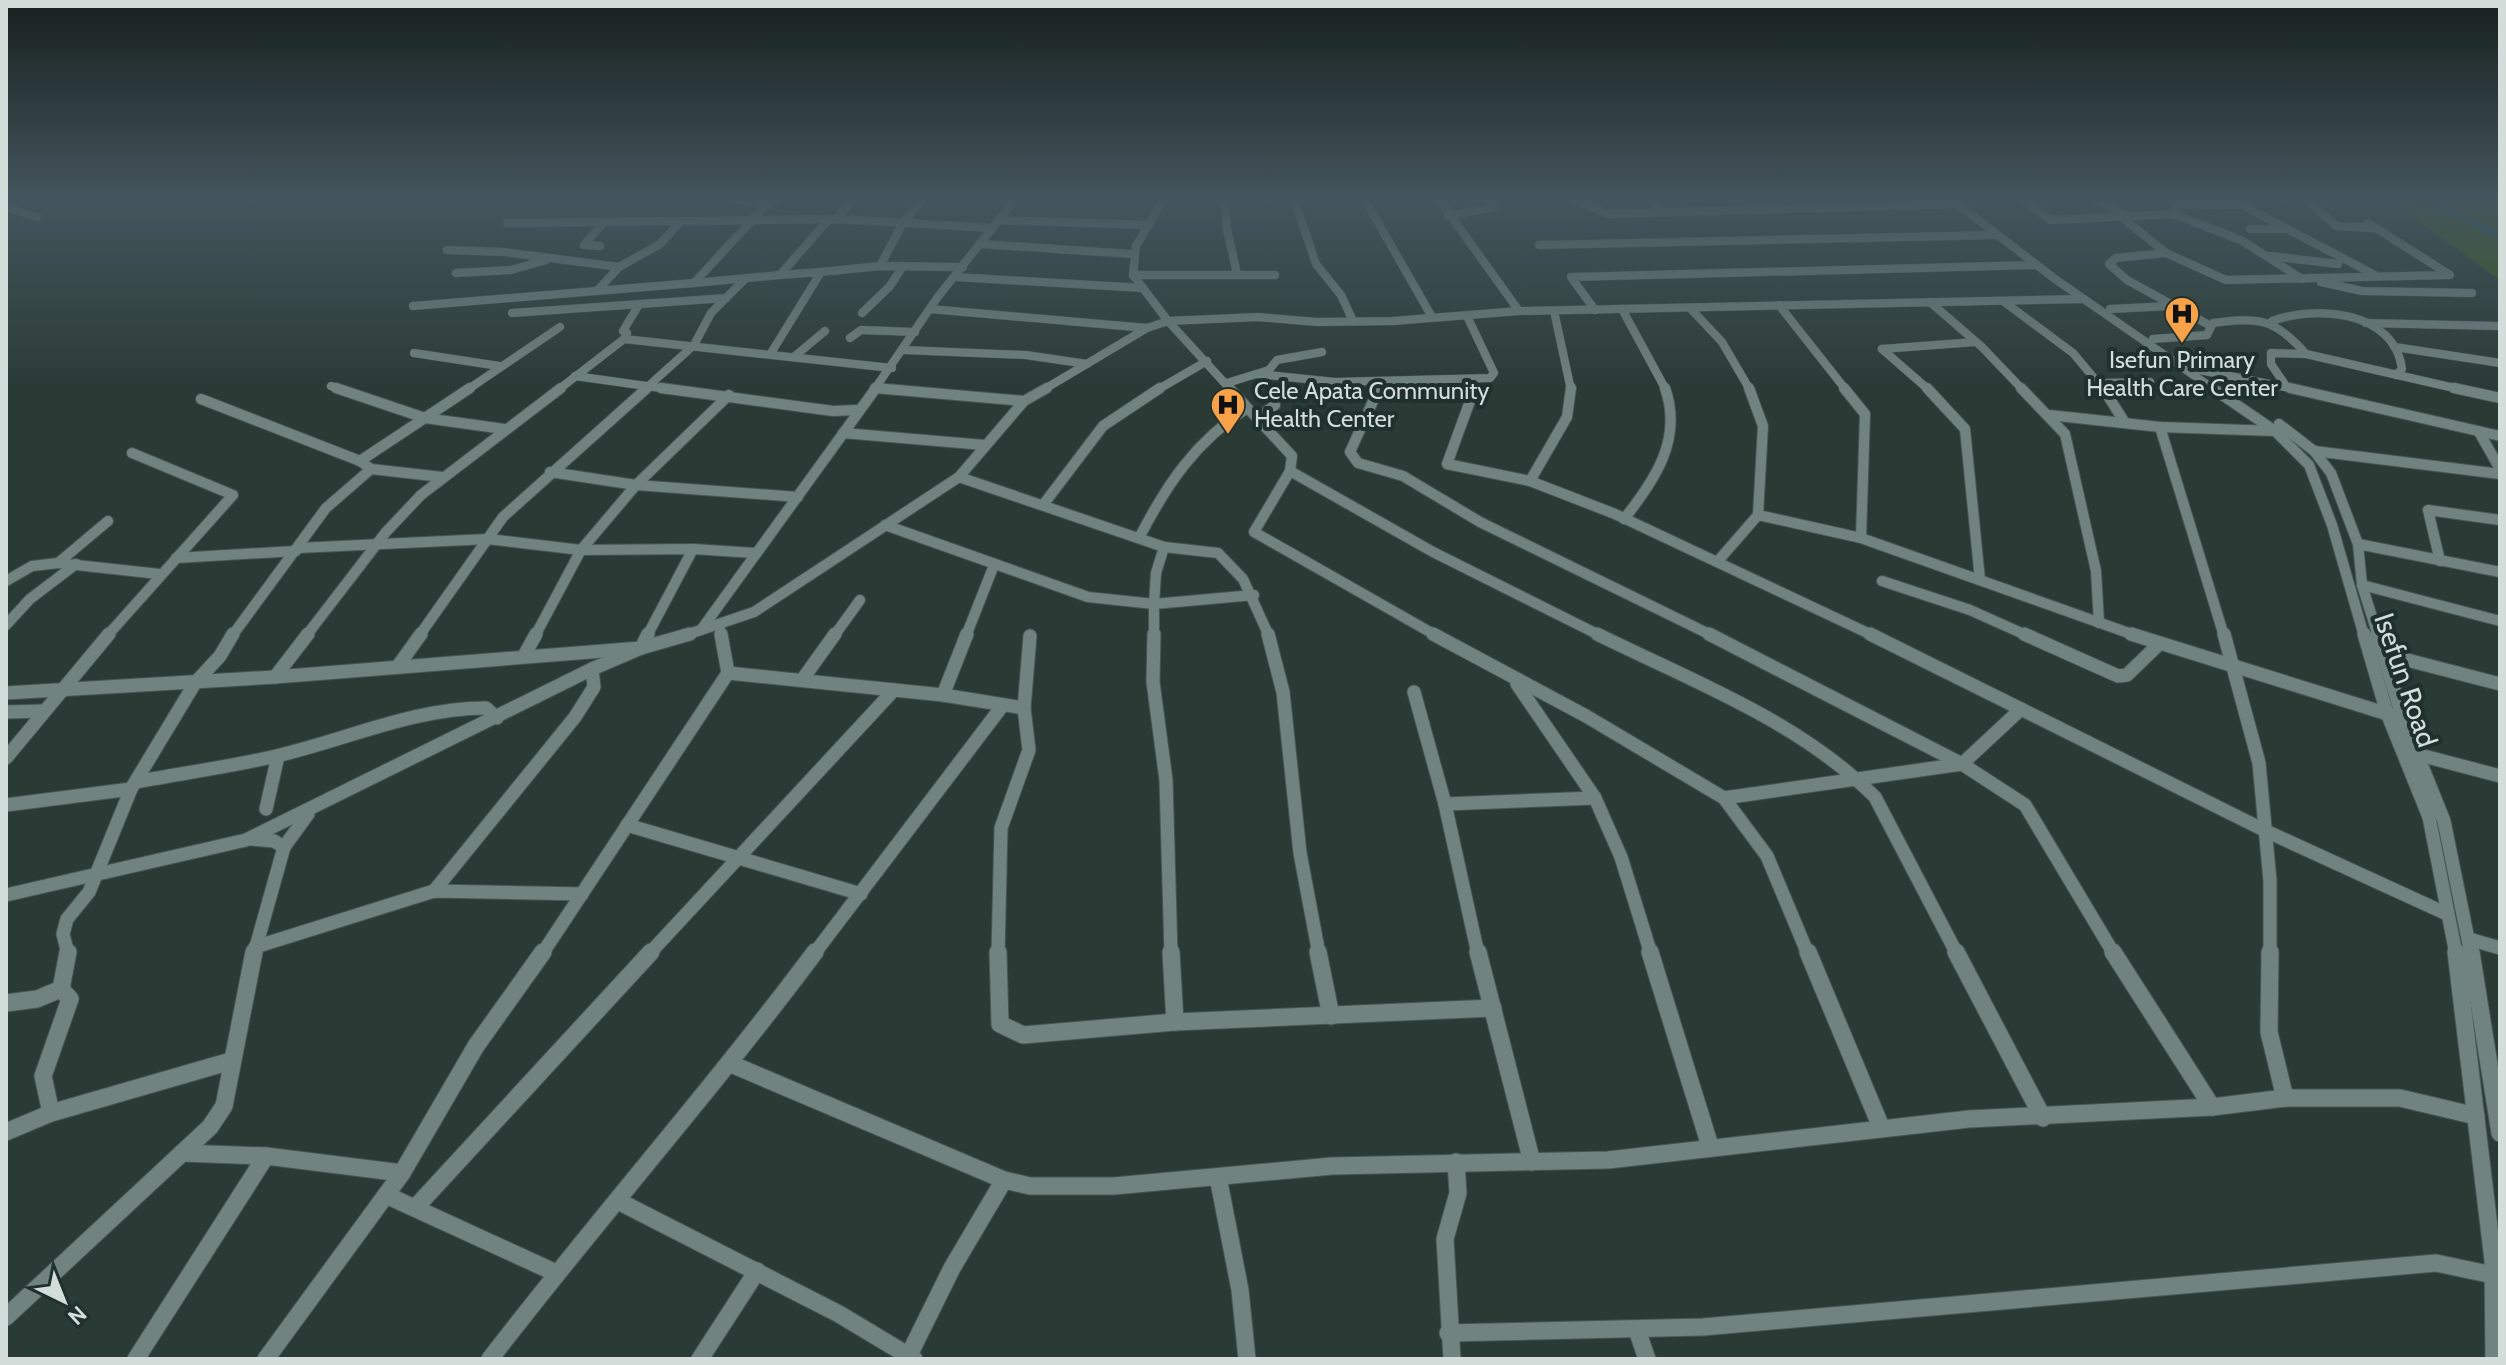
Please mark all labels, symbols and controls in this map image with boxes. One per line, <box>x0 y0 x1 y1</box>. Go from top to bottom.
hospital icon: Isefun Primary Health Care Center <box>2163 295 2201 345</box>
place label: Isefun Primary Health Care Center <box>2086 345 2278 402</box>
place label: Cele Apata Community Health Center <box>1254 376 1489 433</box>
hospital icon: Cele Apata Community Health Center <box>1209 386 1247 436</box>
street label: Isefun Road <box>2367 609 2445 751</box>
north arrow <box>24 1261 104 1341</box>
text: N <box>62 1300 92 1330</box>

